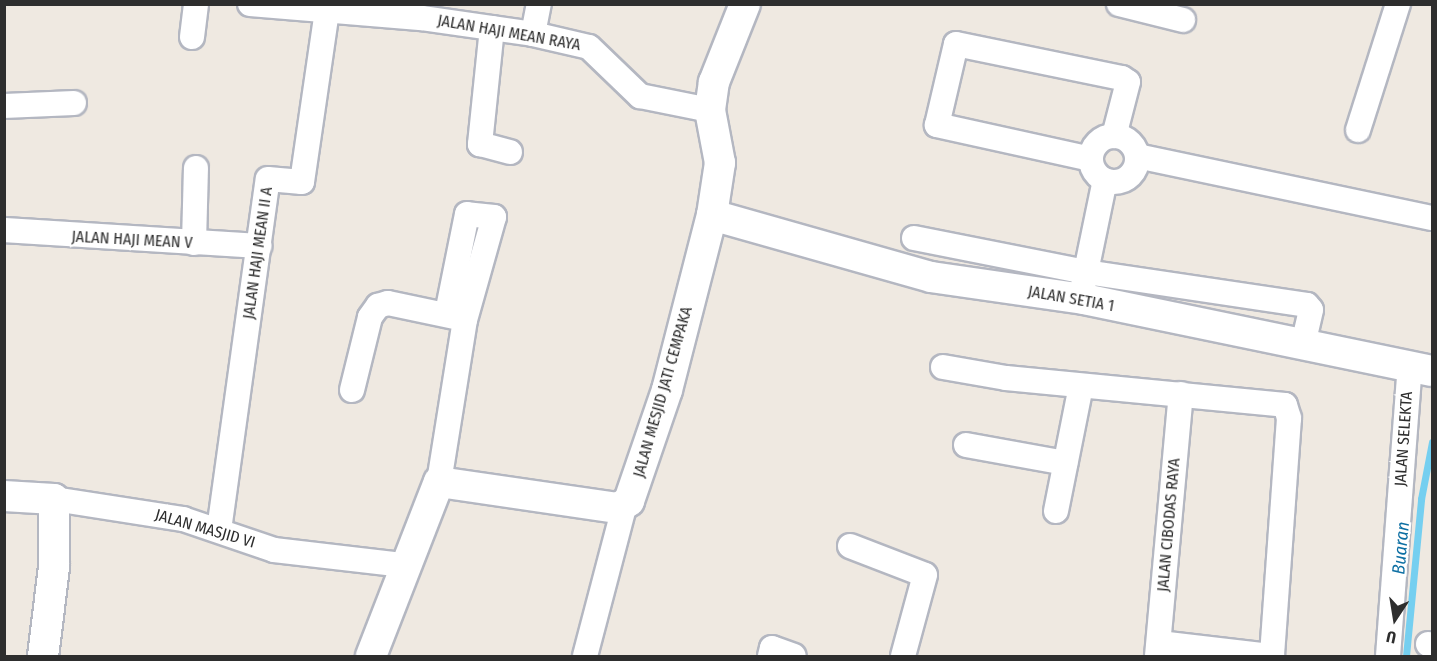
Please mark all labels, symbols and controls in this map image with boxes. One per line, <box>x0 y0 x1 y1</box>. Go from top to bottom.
street label: JALAN HAJI MEAN RAYA <box>436 11 582 55</box>
street label: JALAN HAJI MEAN II A <box>239 186 277 320</box>
street label: JALAN HAJI MEAN V <box>71 227 193 253</box>
street label: JALAN SETIA 1 <box>1026 282 1116 316</box>
street label: JALAN MESJID JATI CEMPAKA <box>629 304 697 480</box>
street label: JALAN SELEKTA <box>1391 391 1417 487</box>
street label: JALAN CIBODAS RAYA <box>1154 457 1184 593</box>
street label: JALAN MASJID VI <box>153 506 257 552</box>
water label: Buaran <box>1388 521 1414 575</box>
north arrow <box>1365 589 1425 649</box>
text: U <box>1385 627 1398 647</box>

